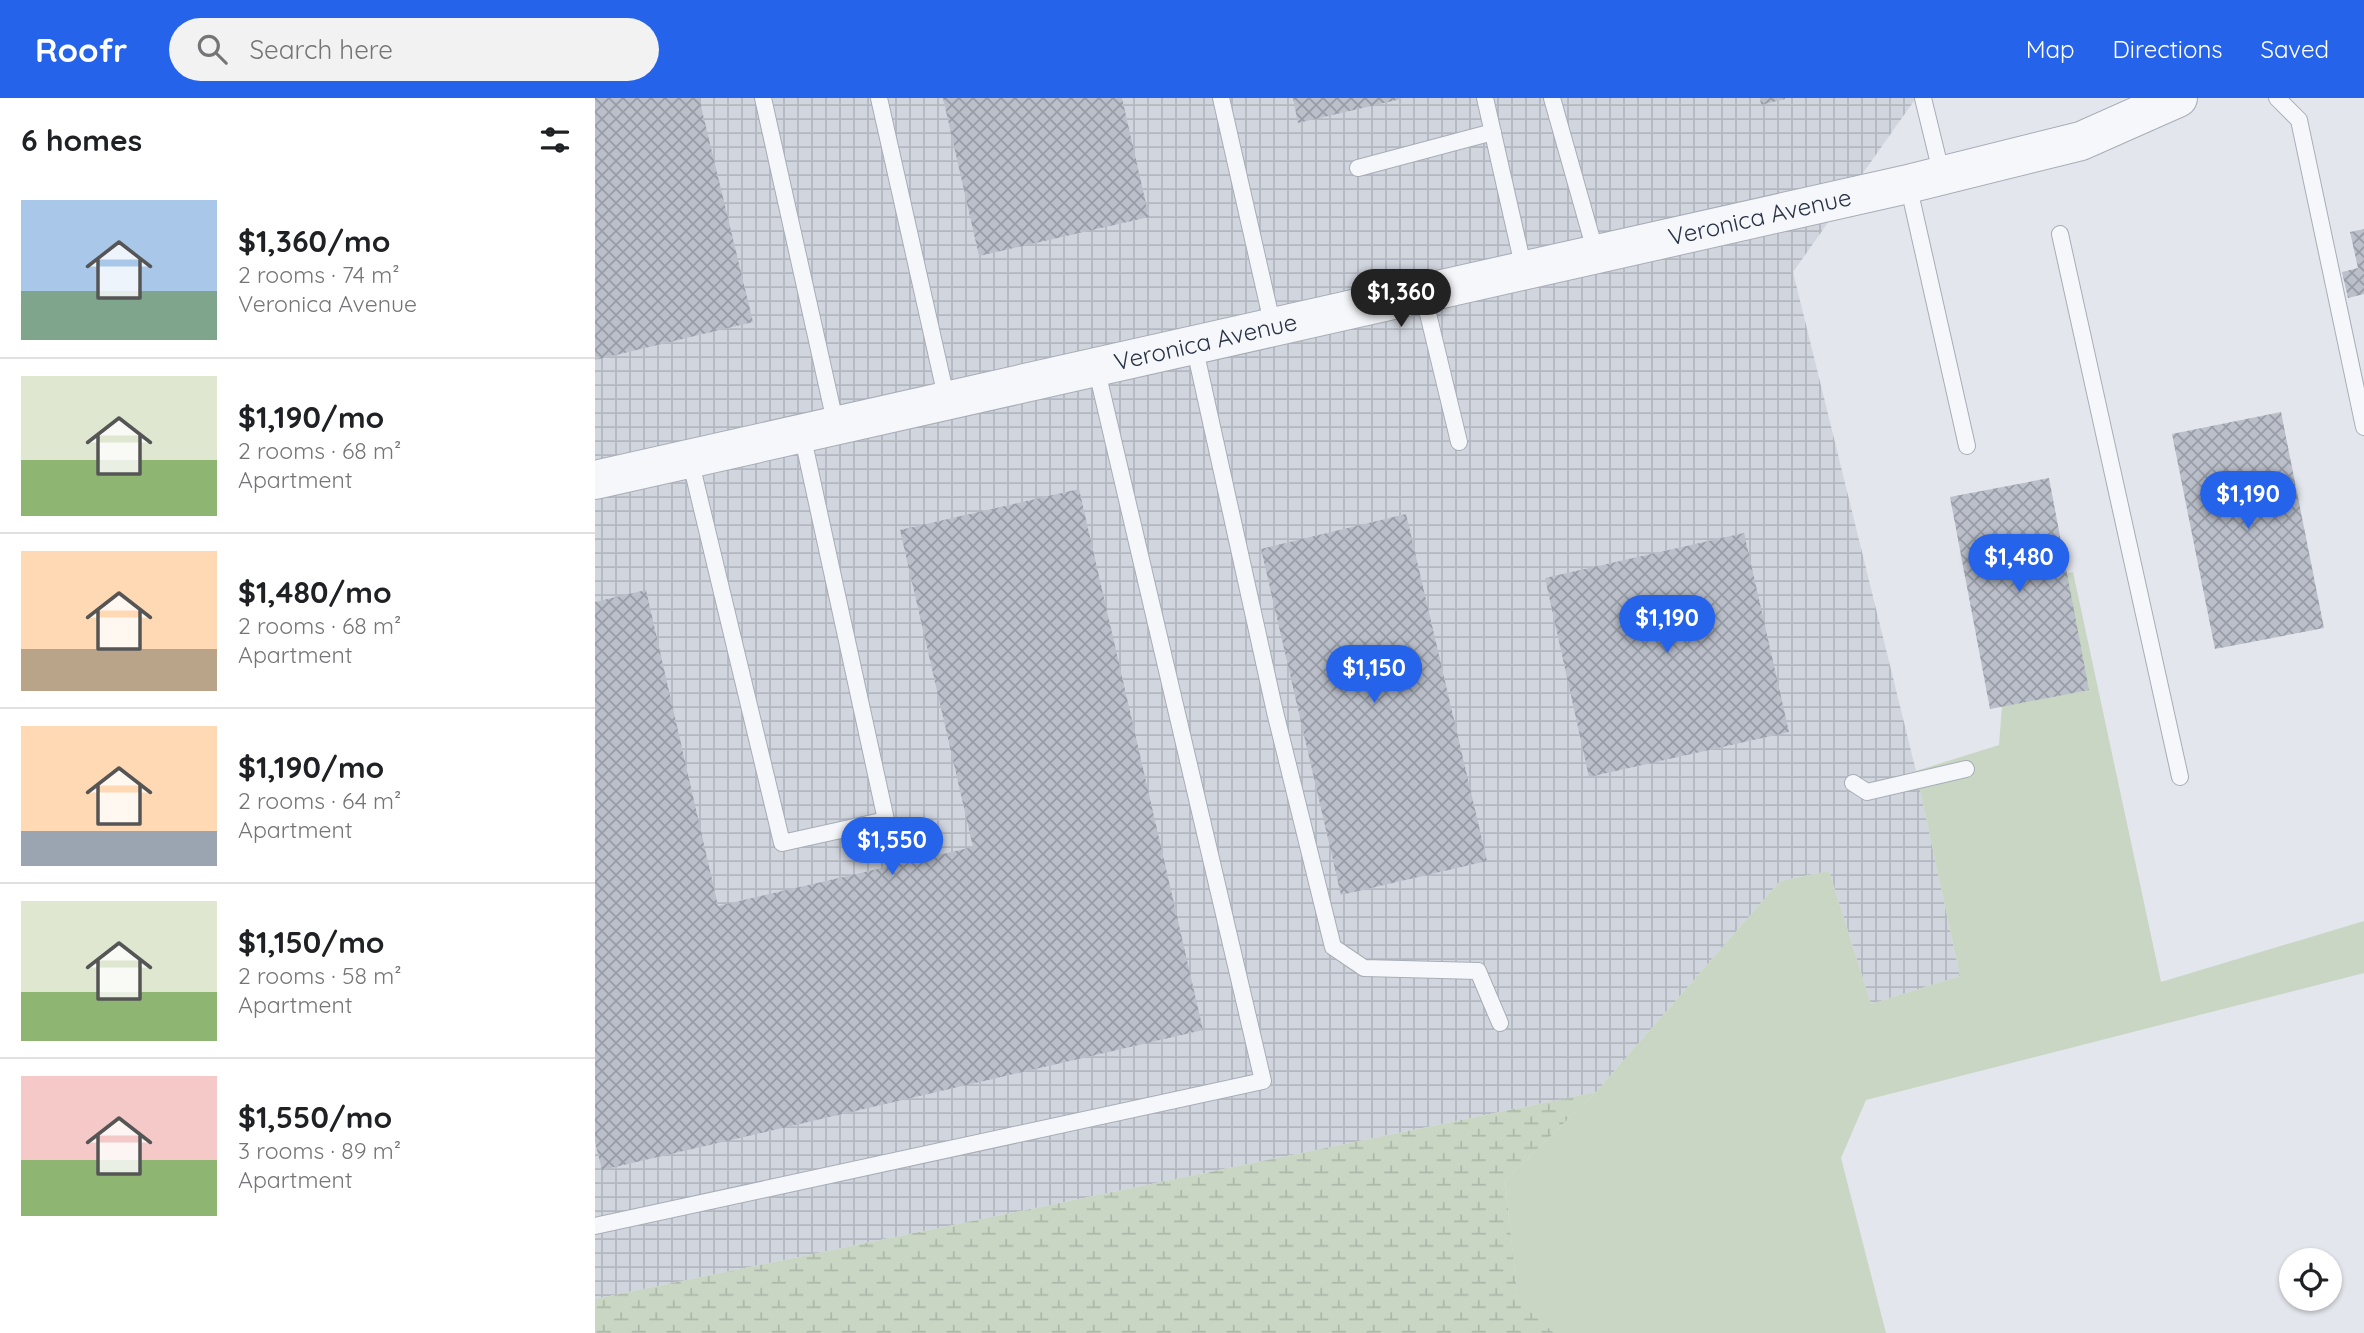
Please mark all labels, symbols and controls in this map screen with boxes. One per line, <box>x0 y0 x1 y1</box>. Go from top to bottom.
search box <box>169 18 659 81</box>
text: Roofr <box>35 29 127 70</box>
icon: search <box>193 30 231 68</box>
text: Search here <box>249 33 393 66</box>
text: Map <box>2026 34 2075 64</box>
text: Directions <box>2113 34 2223 64</box>
text: Saved <box>2261 34 2329 64</box>
text: 6 homes <box>21 121 142 159</box>
icon: filters <box>536 121 574 159</box>
street label: Veronica Avenue <box>1665 181 1854 252</box>
text: $1,360/mo <box>238 222 390 260</box>
icon: home <box>77 228 161 312</box>
text: 2 rooms · 74 m² <box>238 260 400 289</box>
pin: $1,360 <box>1344 270 1458 329</box>
text: $1,360 <box>1367 277 1435 306</box>
text: Veronica Avenue <box>238 289 417 318</box>
street label: Veronica Avenue <box>1111 306 1300 377</box>
text: $1,190/mo <box>238 398 384 436</box>
icon: home <box>77 404 161 488</box>
text: 2 rooms · 68 m² <box>238 436 401 465</box>
text: Apartment <box>238 465 352 494</box>
pin: $1,190 <box>2191 472 2305 531</box>
text: $1,190 <box>2216 479 2280 508</box>
pin: $1,480 <box>1962 534 2076 594</box>
text: $1,480 <box>1984 542 2054 571</box>
text: $1,480/mo <box>238 573 392 611</box>
icon: home <box>77 579 161 663</box>
pin: $1,190 <box>1610 596 1724 655</box>
text: $1,190 <box>1635 603 1699 632</box>
text: 2 rooms · 68 m² <box>238 611 401 640</box>
text: Apartment <box>238 640 352 669</box>
pin: $1,150 <box>1317 646 1431 705</box>
text: $1,150 <box>1342 653 1406 682</box>
text: $1,190/mo <box>238 748 384 786</box>
icon: home <box>77 754 161 838</box>
text: 2 rooms · 64 m² <box>238 786 401 815</box>
text: Apartment <box>238 815 352 844</box>
pin: $1,550 <box>835 818 949 877</box>
text: $1,550 <box>857 825 927 854</box>
text: $1,150/mo <box>238 923 385 961</box>
icon: home <box>77 929 161 1013</box>
text: 2 rooms · 58 m² <box>238 961 401 990</box>
text: Apartment <box>238 990 352 1019</box>
text: $1,550/mo <box>238 1098 392 1136</box>
icon: home <box>77 1104 161 1188</box>
text: 3 rooms · 89 m² <box>238 1136 401 1165</box>
text: Apartment <box>238 1165 352 1194</box>
map controls <box>2279 1248 2342 1311</box>
button: locate <box>2279 1248 2342 1311</box>

